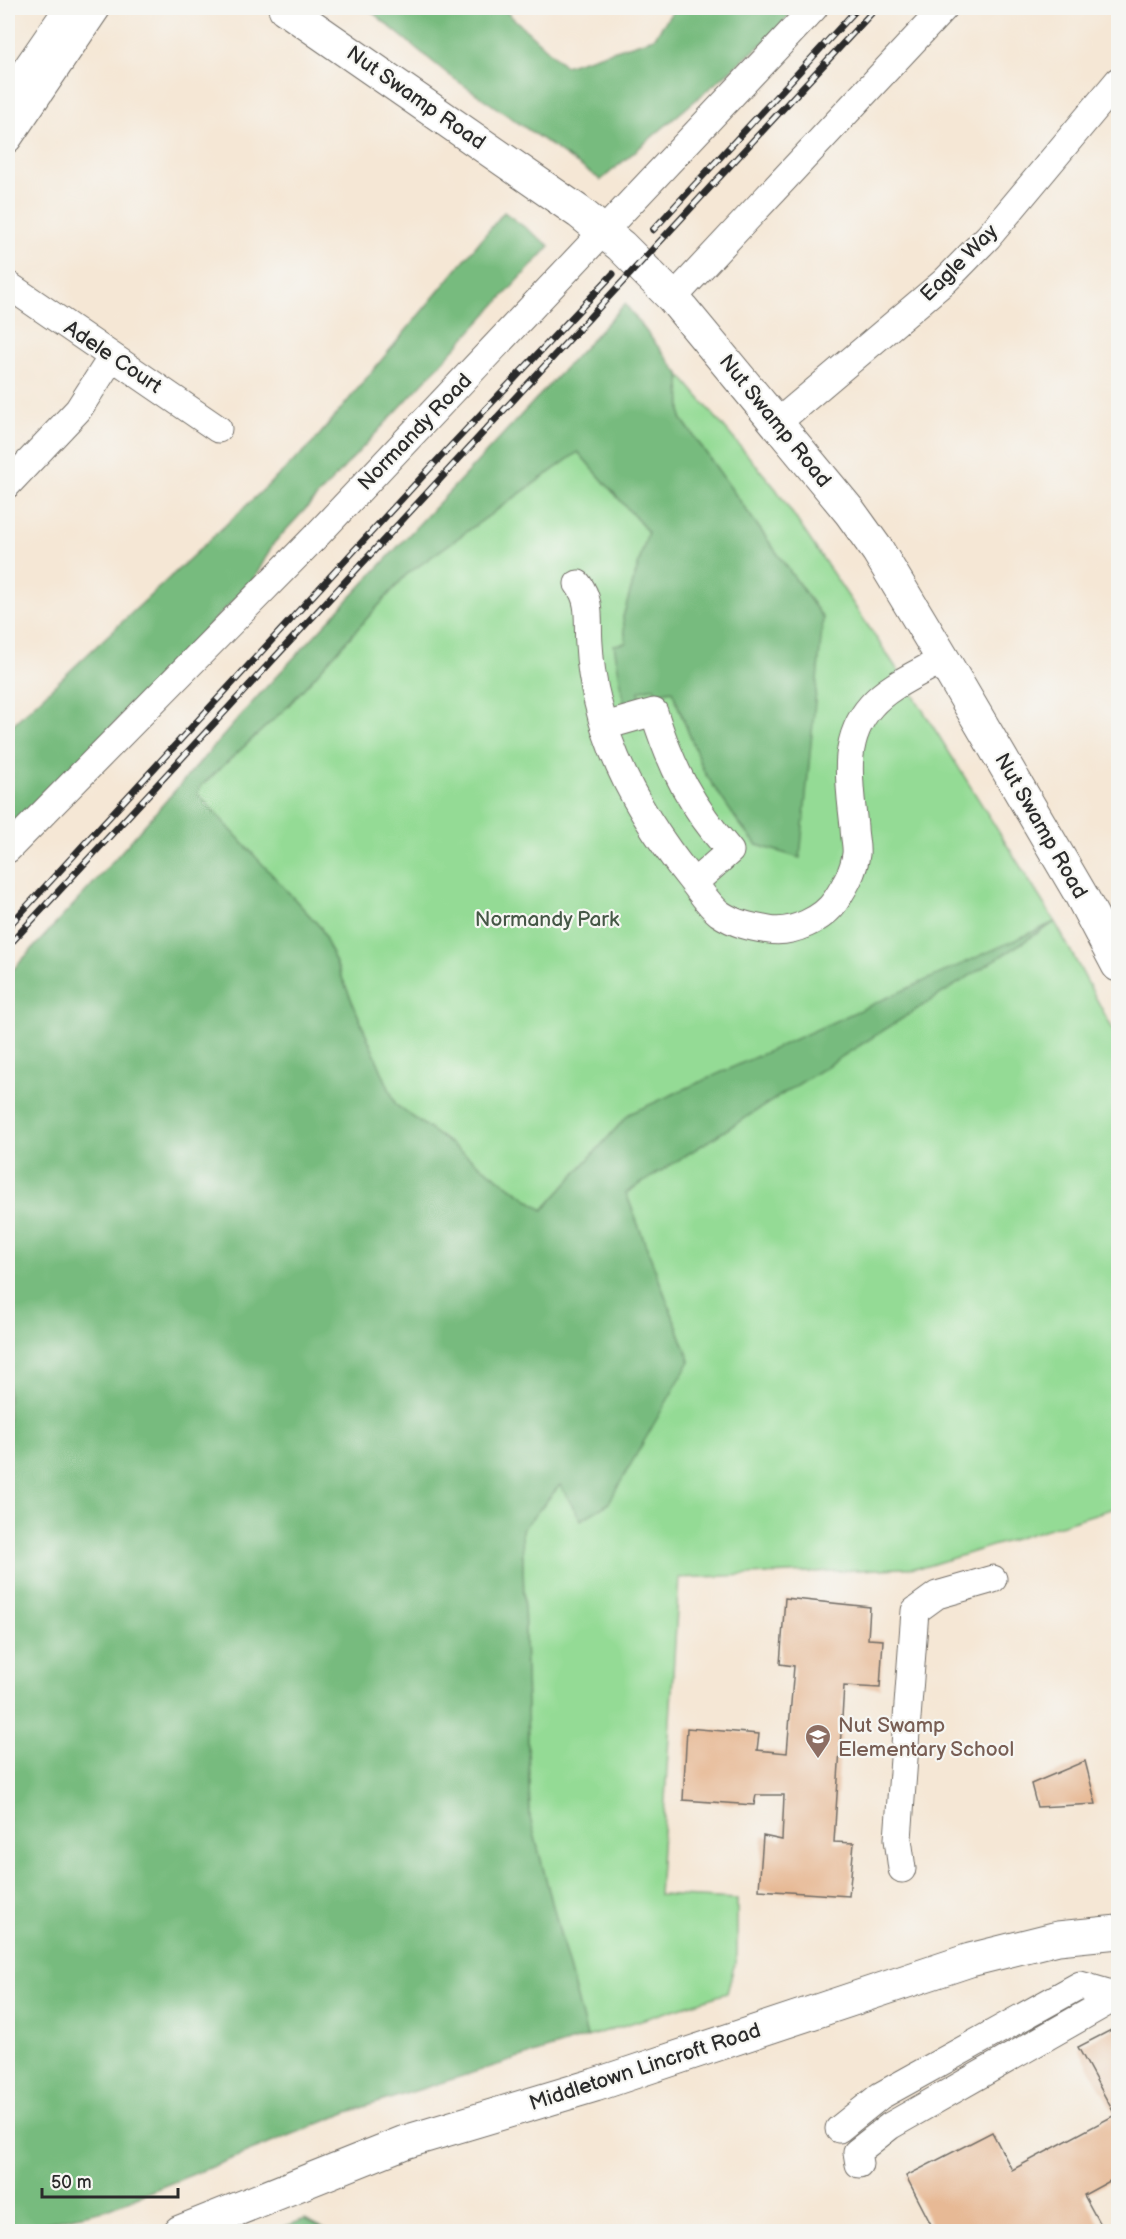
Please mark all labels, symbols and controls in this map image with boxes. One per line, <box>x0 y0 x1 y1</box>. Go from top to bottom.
street label: Nut Swamp Road <box>342 41 490 155</box>
street label: Eagle Way <box>915 219 1003 307</box>
street label: Adele Court <box>60 315 167 399</box>
street label: Nut Swamp Road <box>714 350 836 492</box>
street label: Normandy Road <box>353 368 477 496</box>
street label: Nut Swamp Road <box>989 749 1093 903</box>
park label: Normandy Park <box>475 907 620 932</box>
place label: Nut Swamp Elementary School <box>838 1713 1014 1762</box>
school or university icon: Nut Swamp Elementary School <box>803 1722 833 1760</box>
street label: Middletown Lincroft Road <box>526 2018 764 2116</box>
scale bar <box>42 2161 178 2199</box>
text: 50 m <box>51 2172 92 2193</box>

